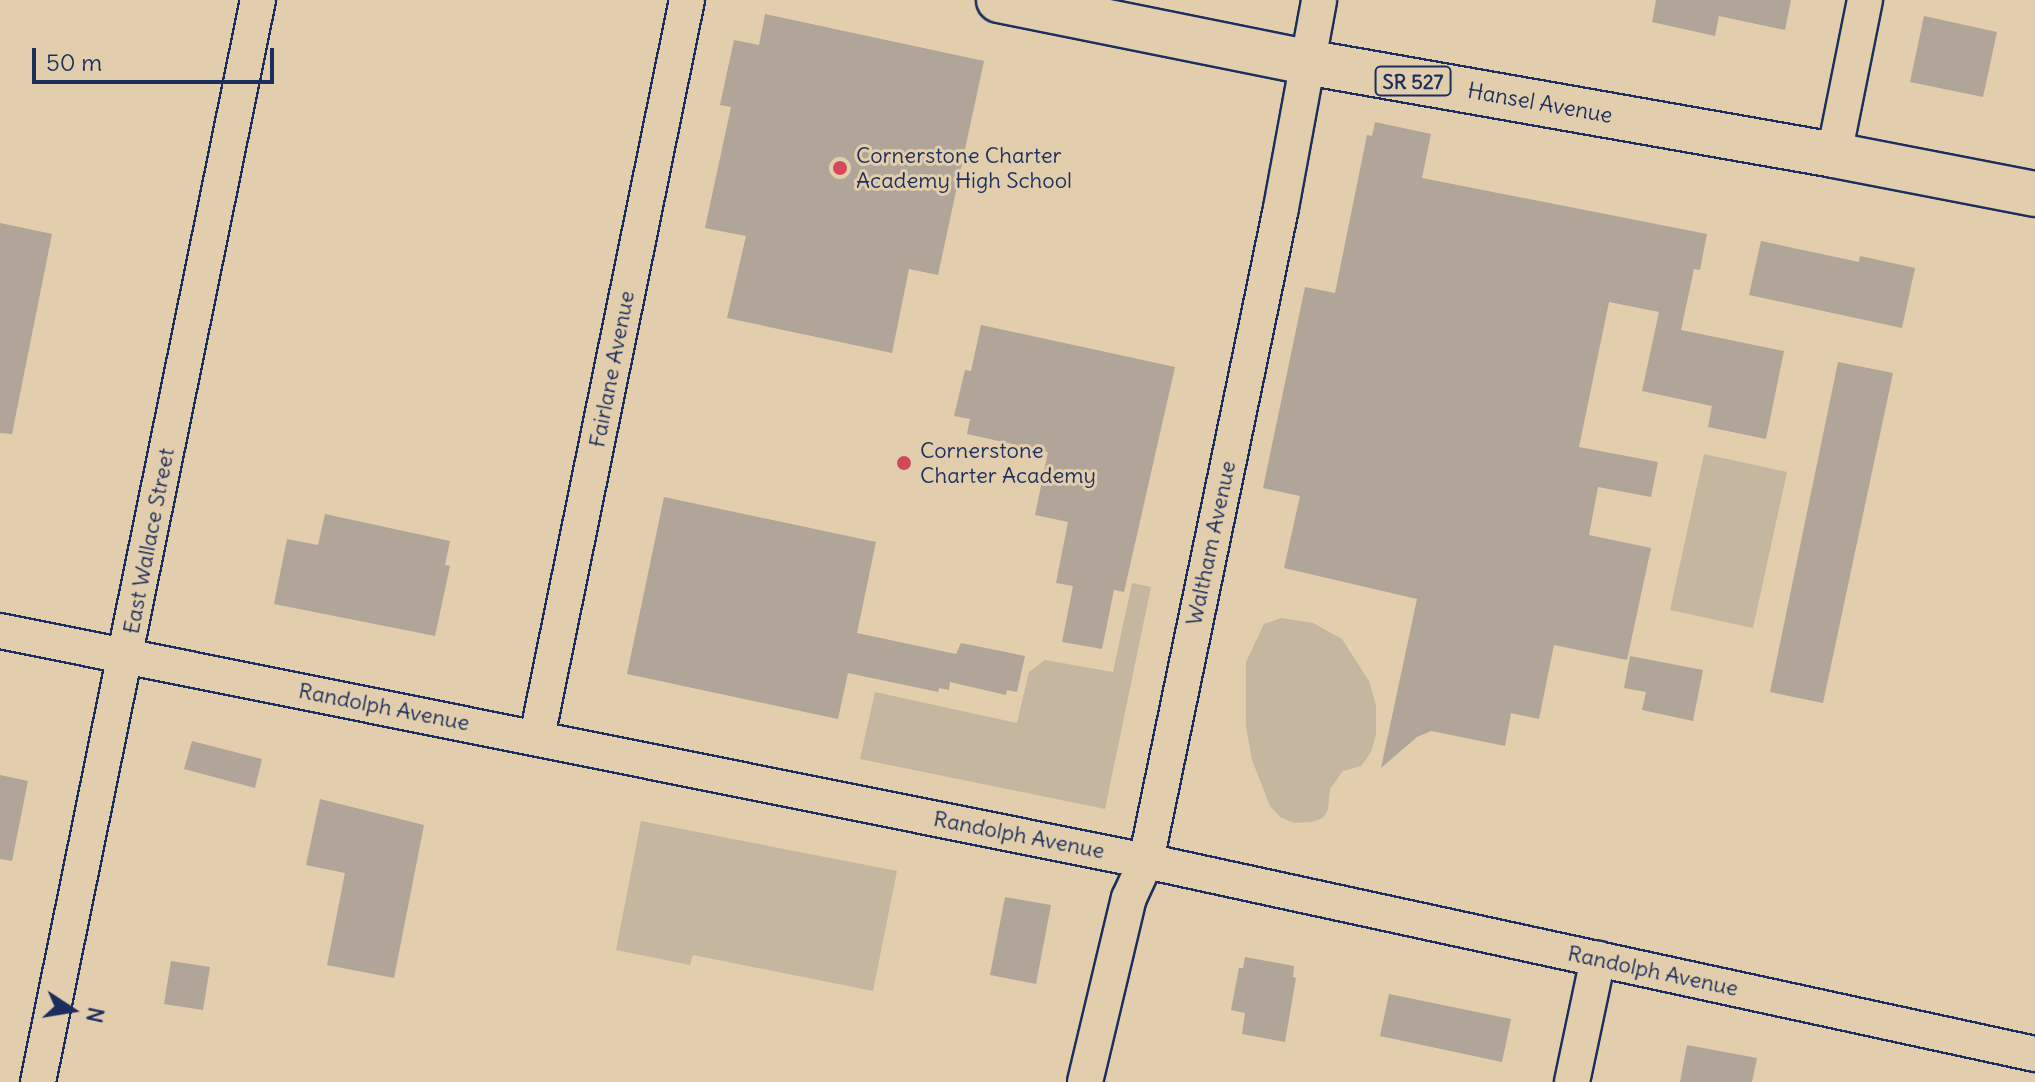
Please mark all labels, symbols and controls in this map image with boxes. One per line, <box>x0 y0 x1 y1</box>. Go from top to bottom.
scale bar <box>36 32 278 82</box>
text: 50 m <box>46 47 102 77</box>
road number: SR 527 <box>1373 65 1453 97</box>
street label: Hansel Avenue <box>1465 77 1615 129</box>
place label: Cornerstone Charter Academy High School <box>856 142 1072 194</box>
marker: Cornerstone Charter Academy High School <box>831 159 849 177</box>
street label: Fairlane Avenue <box>584 288 640 450</box>
place label: Cornerstone Charter Academy <box>920 437 1096 488</box>
street label: East Wallace Street <box>118 446 180 636</box>
marker: Cornerstone Charter Academy <box>895 454 913 472</box>
street label: Waltham Avenue <box>1181 458 1241 628</box>
street label: Randolph Avenue <box>296 677 472 737</box>
street label: Randolph Avenue <box>931 805 1107 865</box>
street label: Randolph Avenue <box>1565 940 1741 1002</box>
north arrow <box>32 970 112 1050</box>
text: N <box>80 1005 111 1025</box>

